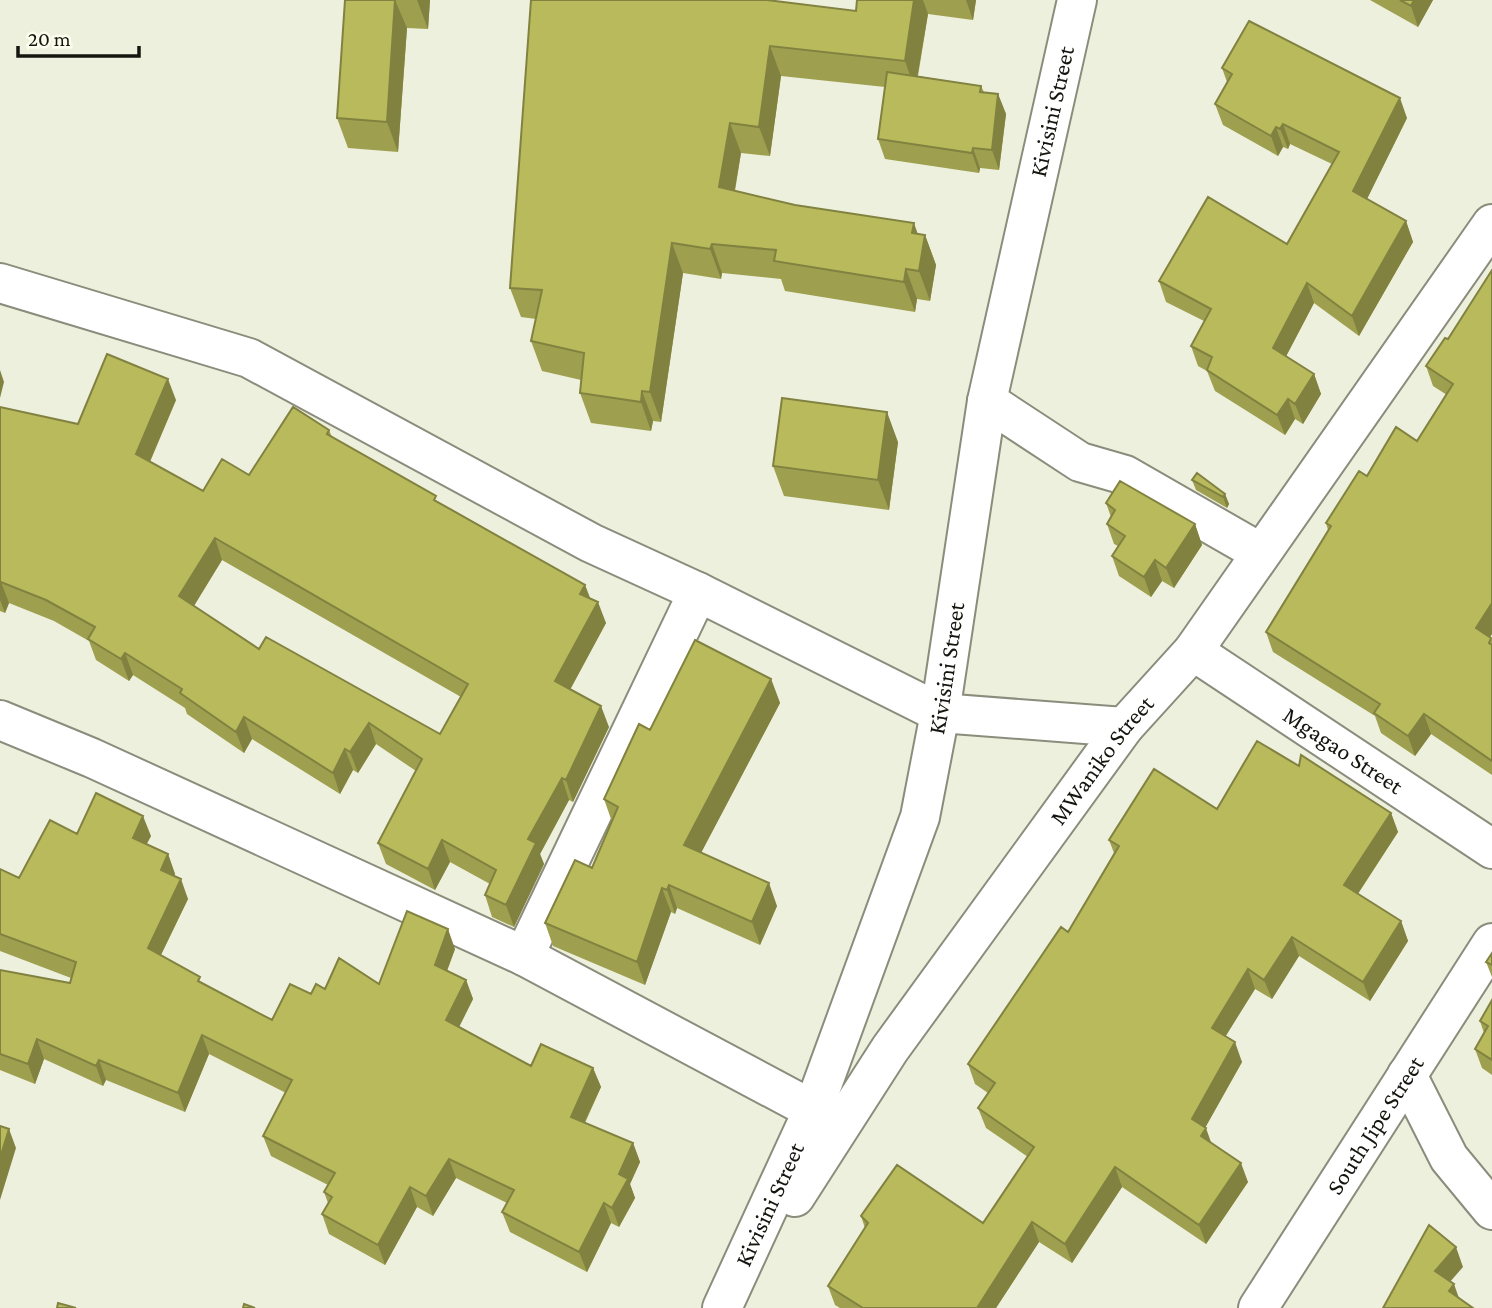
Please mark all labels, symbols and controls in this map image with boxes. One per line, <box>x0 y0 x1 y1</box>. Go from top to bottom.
scale bar <box>18 14 138 58</box>
text: 20 m <box>28 27 71 51</box>
street label: Kivisini Street <box>1024 42 1079 179</box>
street label: Kivisini Street <box>922 599 970 736</box>
street label: MWaniko Street <box>1044 689 1160 830</box>
street label: Mgagao Street <box>1278 701 1409 800</box>
street label: South Jipe Street <box>1321 1050 1429 1199</box>
street label: Kivisini Street <box>729 1137 810 1270</box>

